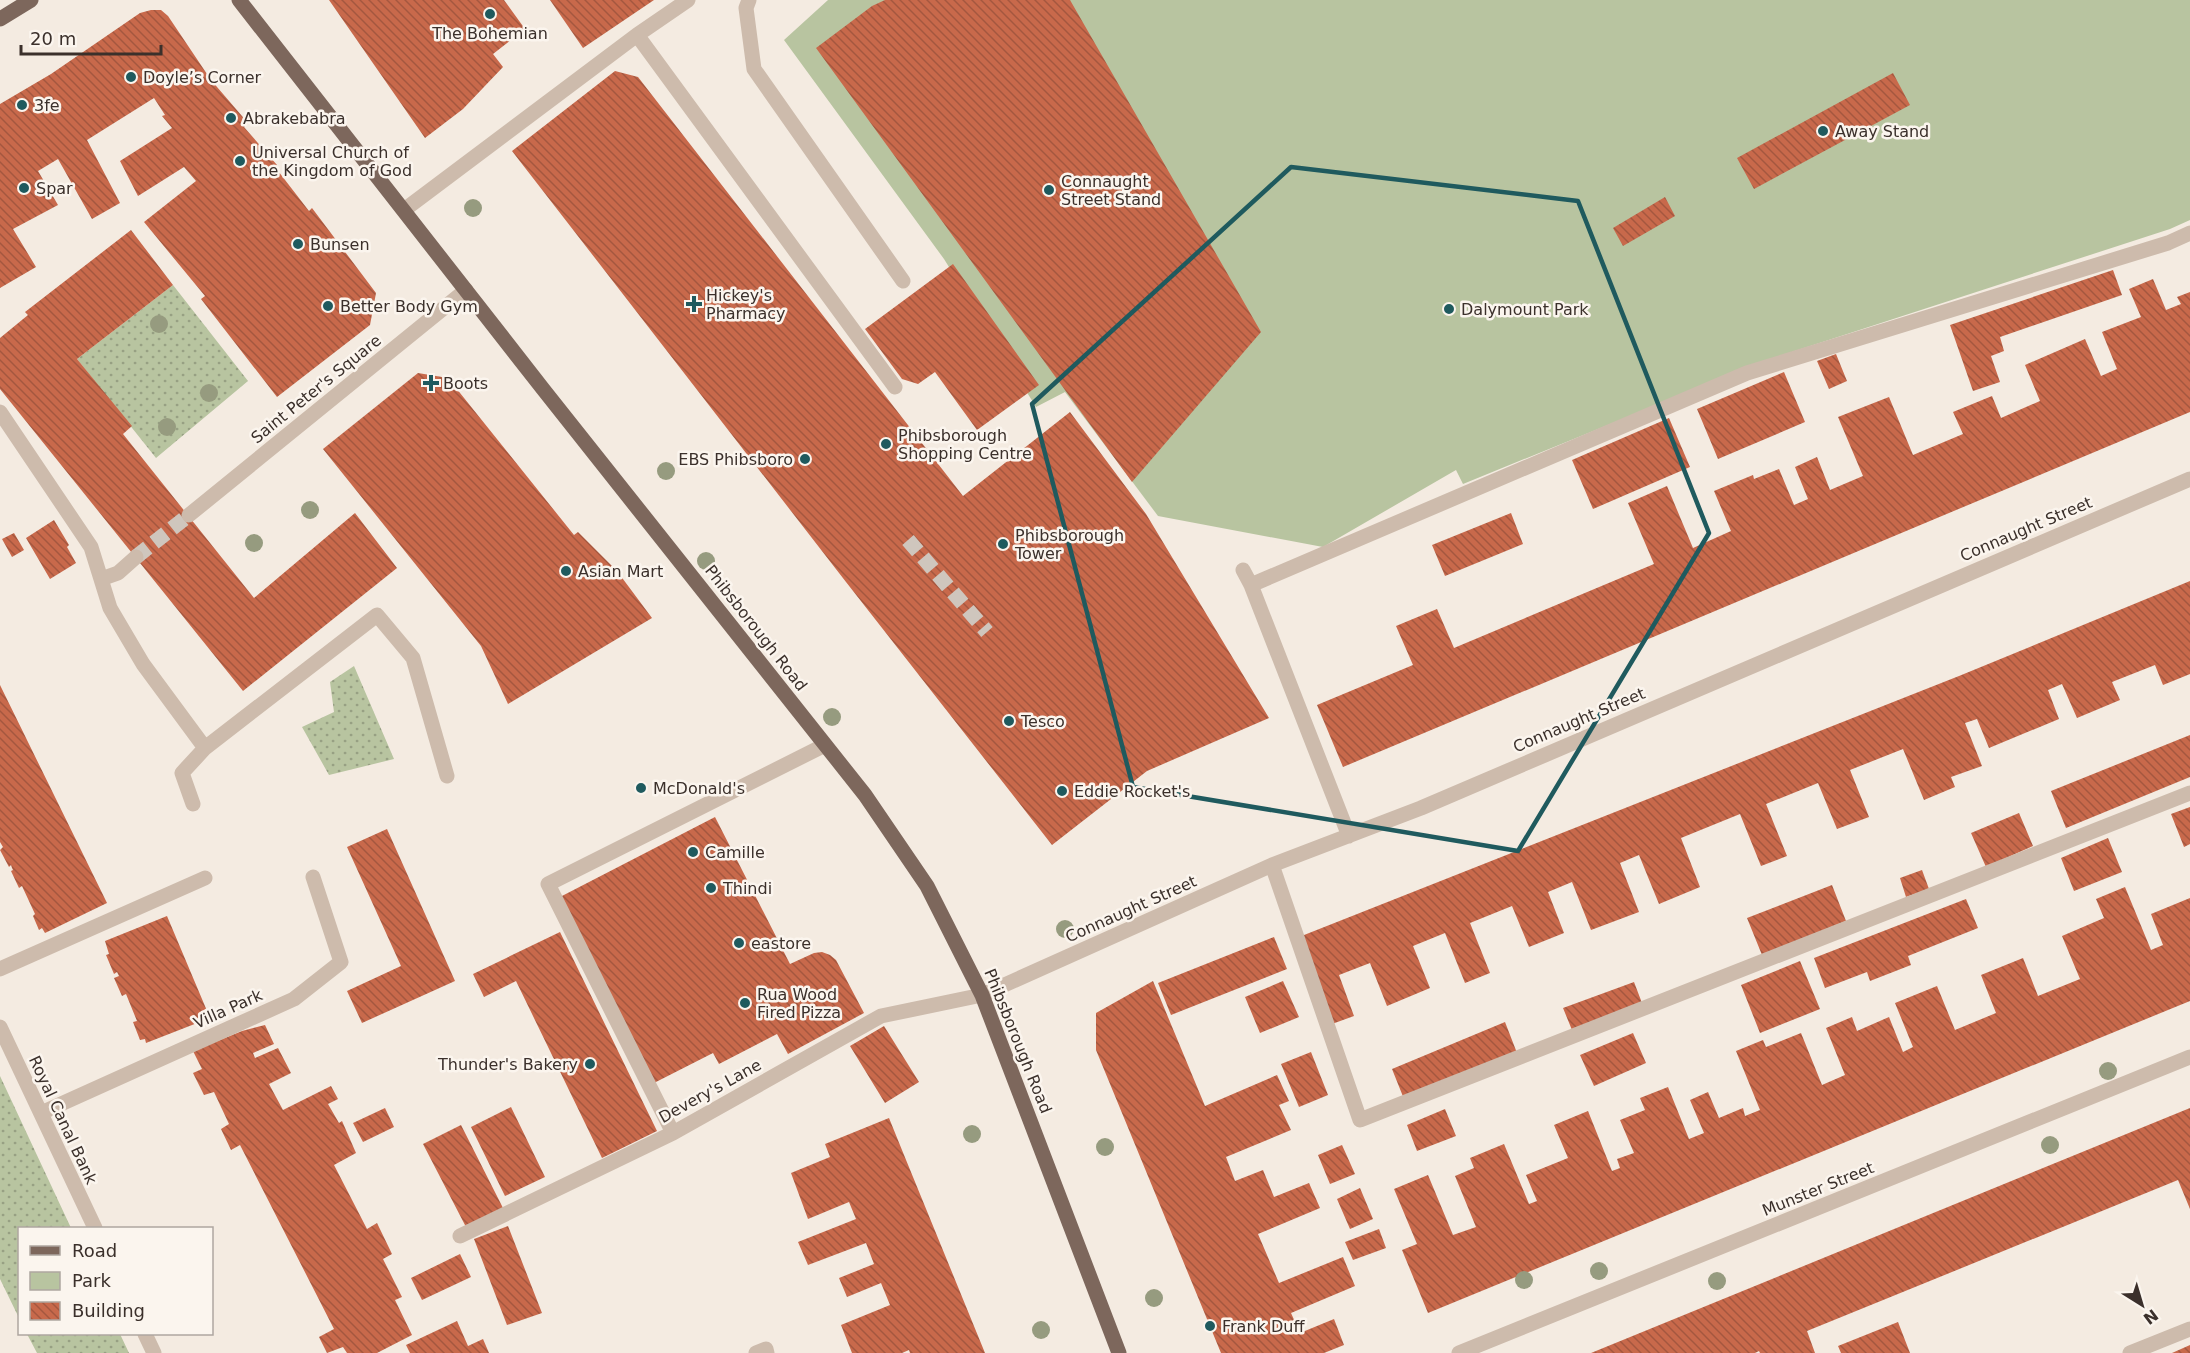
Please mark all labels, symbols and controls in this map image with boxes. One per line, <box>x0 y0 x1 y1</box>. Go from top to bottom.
marker: The Bohemian <box>483 7 497 21</box>
scale bar <box>21 18 160 56</box>
place label: The Bohemian <box>431 24 548 43</box>
text: 20 m <box>30 28 76 49</box>
place label: Doyle’s Corner <box>143 68 262 87</box>
marker: Doyle’s Corner <box>124 70 138 84</box>
place label: 3fe <box>34 96 60 115</box>
marker: 3fe <box>15 98 29 112</box>
place label: Abrakebabra <box>243 109 346 128</box>
marker: Abrakebabra <box>224 111 238 125</box>
place label: Away Stand <box>1835 122 1929 141</box>
marker: Away Stand <box>1816 124 1830 138</box>
place label: Universal Church of the Kingdom of God <box>252 143 412 180</box>
marker: Universal Church of the Kingdom of God <box>233 154 247 168</box>
place label: Connaught Street Stand <box>1061 172 1161 209</box>
place label: Spar <box>36 179 73 198</box>
marker: Spar <box>17 181 31 195</box>
marker: Connaught Street Stand <box>1042 183 1056 197</box>
place label: Bunsen <box>310 235 370 254</box>
marker: Bunsen <box>291 237 305 251</box>
place label: Hickey's Pharmacy <box>706 286 786 323</box>
place label: Better Body Gym <box>340 297 478 316</box>
marker: Hickey's Pharmacy <box>687 297 701 311</box>
marker: Better Body Gym <box>321 299 335 313</box>
place label: Dalymount Park <box>1461 300 1589 319</box>
marker: Dalymount Park <box>1442 302 1456 316</box>
street label: Saint Peter's Square <box>247 331 385 447</box>
place label: Boots <box>443 374 488 393</box>
marker: Boots <box>424 376 438 390</box>
place label: Phibsborough Shopping Centre <box>898 426 1032 463</box>
marker: Phibsborough Shopping Centre <box>879 437 893 451</box>
place label: EBS Phibsboro <box>678 450 793 469</box>
marker: EBS Phibsboro <box>798 452 812 466</box>
street label: Connaught Street <box>1957 493 2095 565</box>
place label: Phibsborough Tower <box>1014 526 1124 563</box>
marker: Phibsborough Tower <box>996 537 1010 551</box>
street label: Phibsborough Road <box>701 561 811 695</box>
place label: Asian Mart <box>578 562 663 581</box>
marker: Asian Mart <box>559 564 573 578</box>
street label: Connaught Street <box>1510 684 1648 756</box>
place label: Tesco <box>1020 712 1065 731</box>
marker: Tesco <box>1002 714 1016 728</box>
place label: McDonald's <box>653 779 745 798</box>
marker: McDonald's <box>634 781 648 795</box>
place label: Eddie Rocket's <box>1074 782 1190 801</box>
marker: Eddie Rocket's <box>1055 784 1069 798</box>
place label: Camille <box>705 843 765 862</box>
marker: Camille <box>686 845 700 859</box>
street label: Connaught Street <box>1063 872 1199 946</box>
place label: Thindi <box>722 879 772 898</box>
marker: Thindi <box>704 881 718 895</box>
place label: eastore <box>751 934 811 953</box>
marker: eastore <box>732 936 746 950</box>
street label: Phibsborough Road <box>980 966 1056 1116</box>
street label: Villa Park <box>191 985 266 1033</box>
place label: Rua Wood Fired Pizza <box>757 985 841 1022</box>
marker: Rua Wood Fired Pizza <box>738 996 752 1010</box>
street label: Royal Canal Bank <box>25 1053 101 1188</box>
place label: Thunder's Bakery <box>437 1055 578 1074</box>
street label: Devery's Lane <box>656 1055 764 1127</box>
marker: Thunder's Bakery <box>583 1057 597 1071</box>
street label: Munster Street <box>1759 1158 1877 1220</box>
legend <box>18 1227 213 1335</box>
text: Road <box>72 1240 117 1261</box>
text: Park <box>72 1270 111 1291</box>
north arrow <box>2112 1275 2172 1335</box>
text: Building <box>72 1300 145 1321</box>
text: N <box>2140 1305 2162 1328</box>
place label: Frank Duff <box>1222 1317 1305 1336</box>
marker: Frank Duff <box>1203 1319 1217 1333</box>

